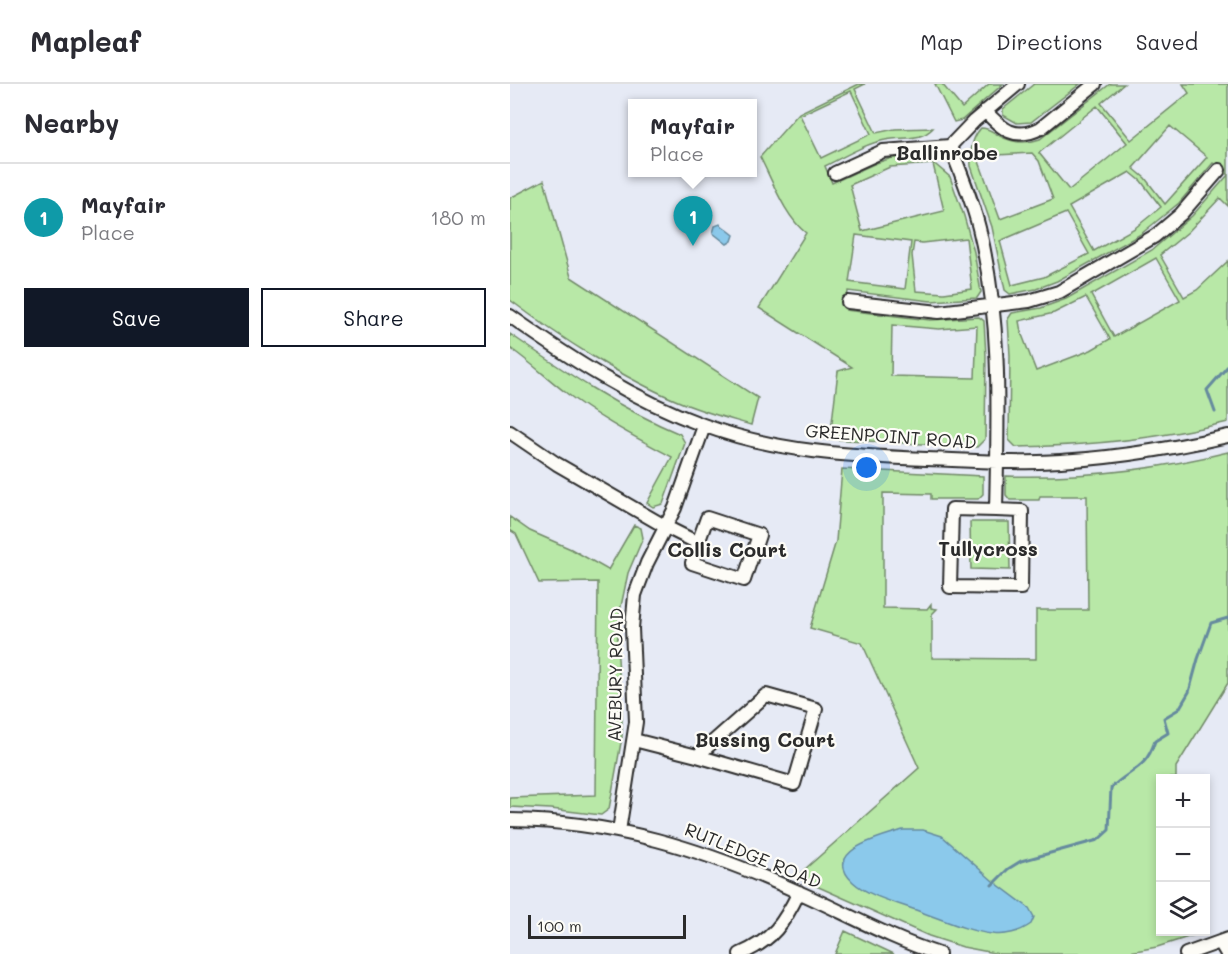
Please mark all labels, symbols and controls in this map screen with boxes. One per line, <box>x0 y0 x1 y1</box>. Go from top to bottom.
text: Mapleaf <box>30 23 141 59</box>
text: Map <box>920 28 963 55</box>
text: Directions <box>996 28 1103 55</box>
text: Saved <box>1136 28 1198 55</box>
popup <box>628 99 757 177</box>
text: Nearby <box>24 106 119 140</box>
text: Mayfair <box>650 111 735 140</box>
district label: Ballinrobe <box>896 139 998 165</box>
text: Place <box>650 140 704 166</box>
text: Mayfair <box>81 190 166 219</box>
pin: 1 <box>674 196 712 246</box>
text: 1 <box>39 204 48 230</box>
text: 180 m <box>430 204 486 230</box>
text: Place <box>81 219 135 245</box>
button: Save <box>24 288 249 347</box>
button: Share <box>261 288 486 347</box>
street label: GREENPOINT ROAD <box>805 418 978 454</box>
your location <box>852 453 881 482</box>
district label: Tullycross <box>938 535 1038 561</box>
district label: Collis Court <box>667 536 787 562</box>
street label: AVEBURY ROAD <box>602 608 628 742</box>
district label: Bussing Court <box>695 726 835 752</box>
map controls <box>1156 774 1210 936</box>
button: + <box>1156 774 1210 828</box>
street label: RUTLEDGE ROAD <box>681 817 825 893</box>
button: − <box>1156 828 1210 882</box>
button: layers <box>1156 882 1210 936</box>
scale bar <box>528 912 686 940</box>
text: 100 m <box>537 915 582 936</box>

